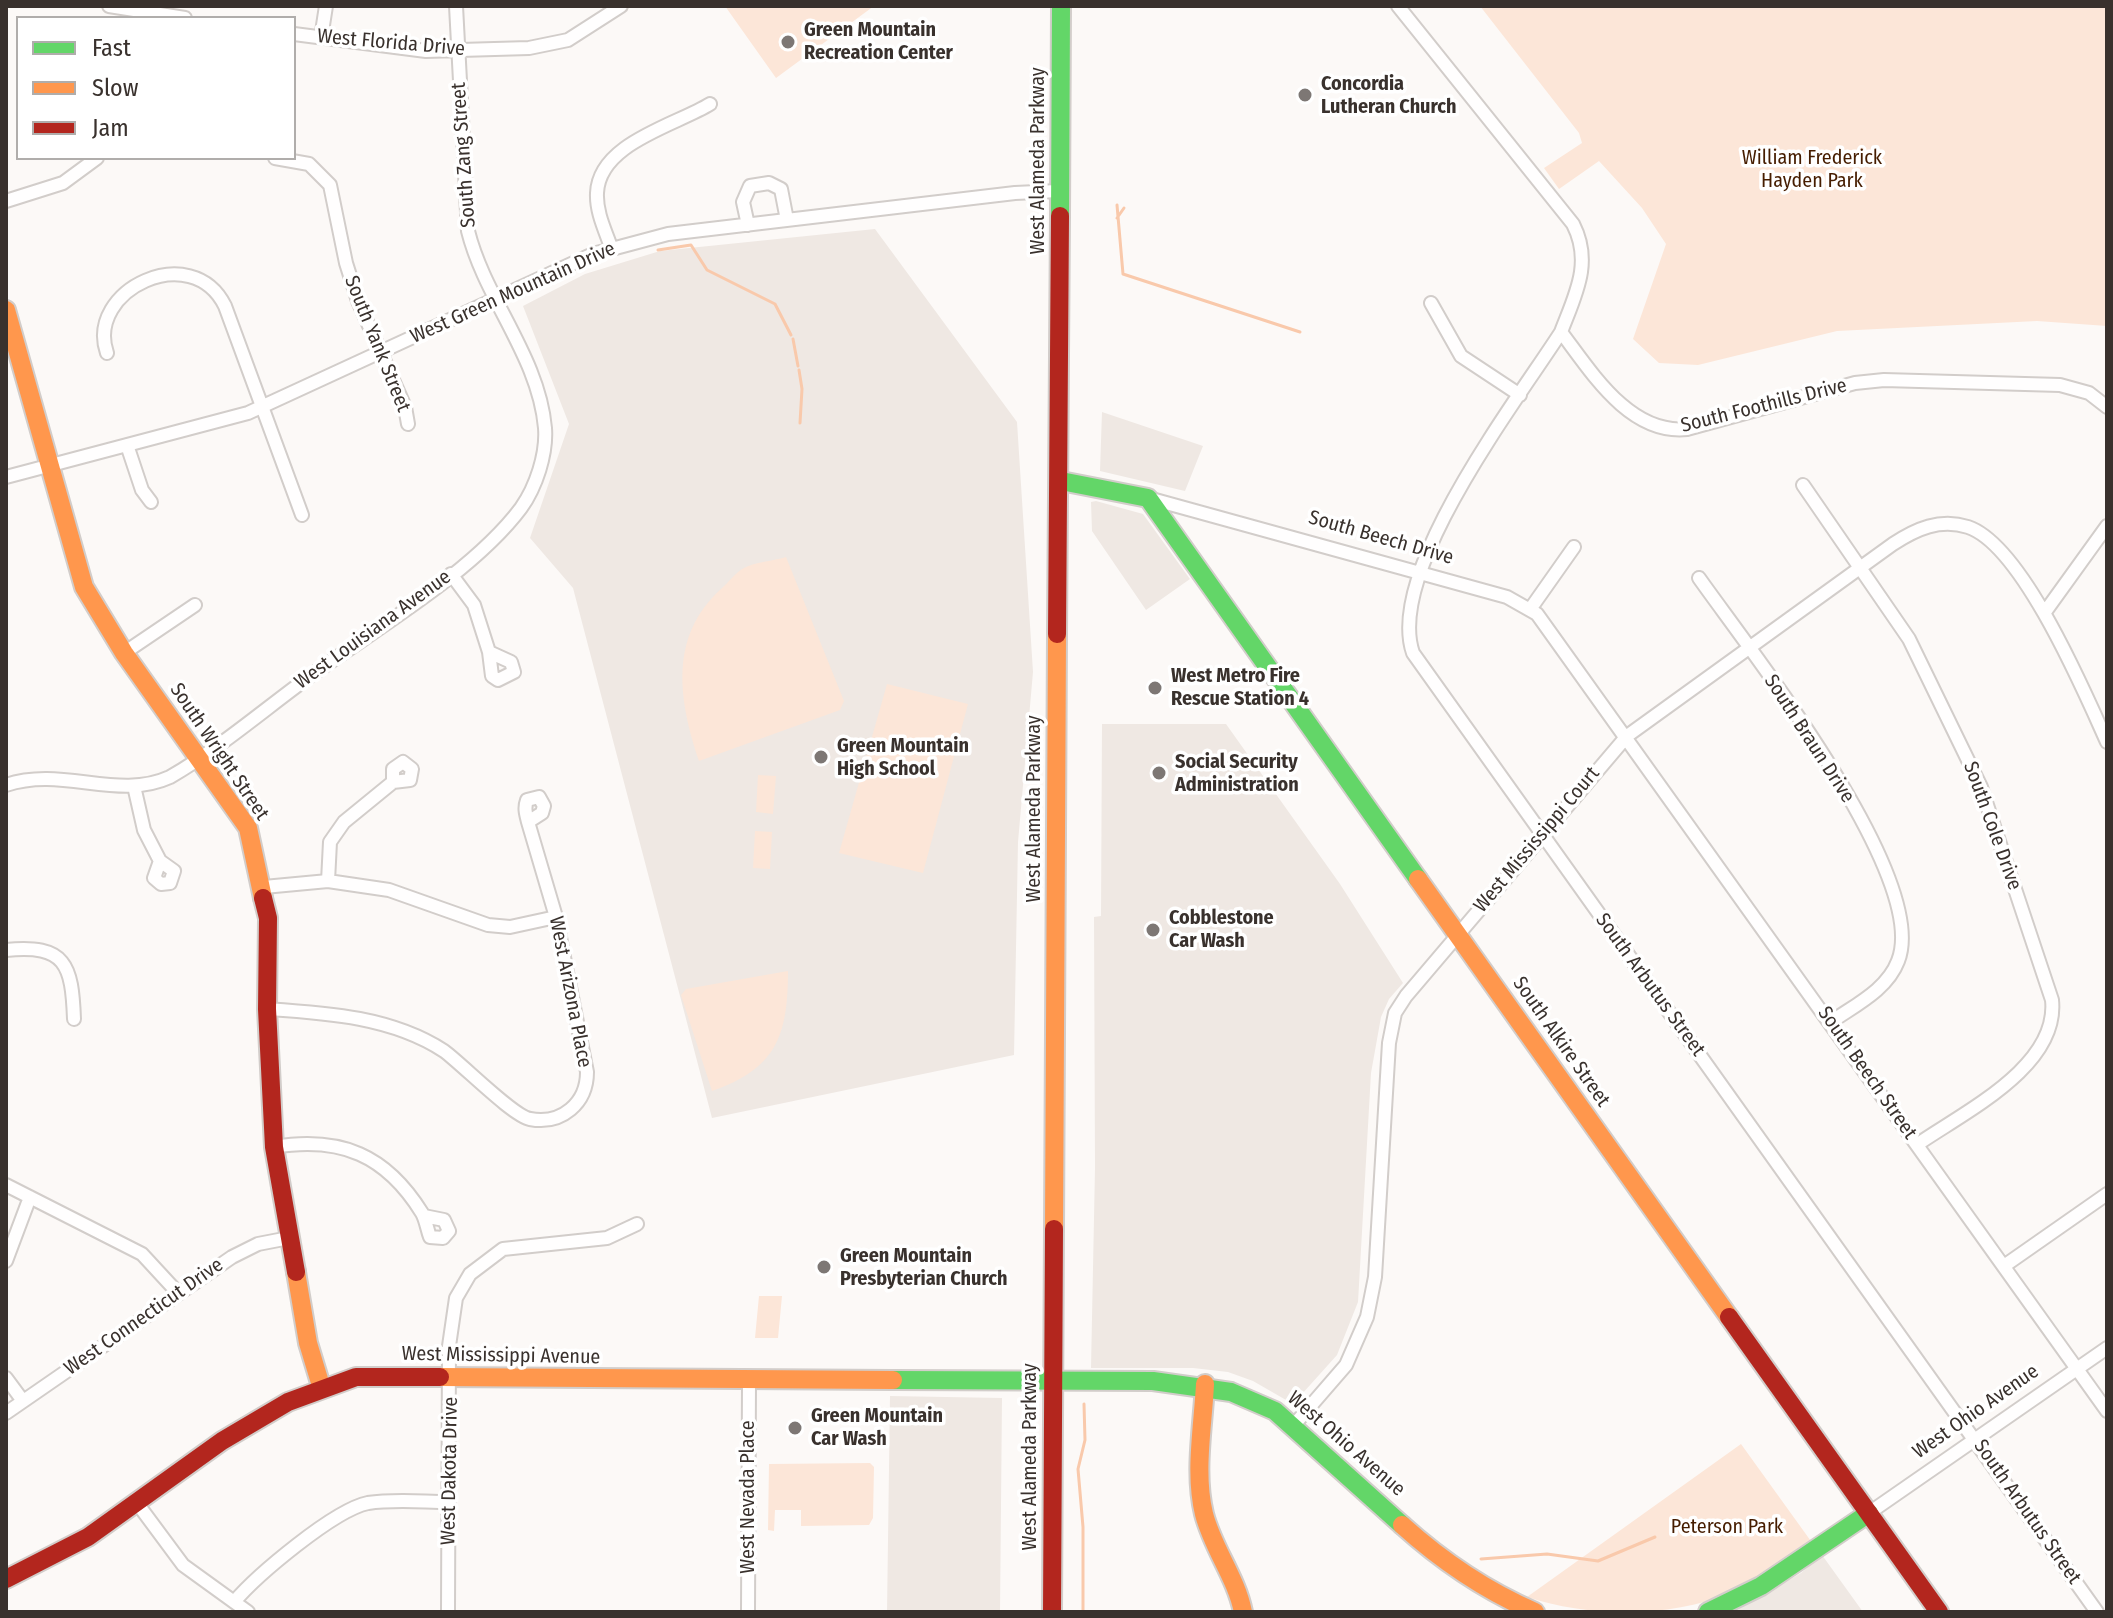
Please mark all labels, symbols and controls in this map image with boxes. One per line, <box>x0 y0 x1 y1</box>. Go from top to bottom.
legend <box>16 16 296 160</box>
place label: Green Mountain Recreation Center <box>804 18 953 65</box>
street label: West Florida Drive <box>316 25 466 61</box>
marker: Green Mountain Recreation Center <box>779 33 797 51</box>
text: Fast <box>92 34 131 62</box>
street label: West Alameda Parkway <box>1026 67 1050 255</box>
place label: Concordia Lutheran Church <box>1321 72 1456 119</box>
text: Slow <box>92 74 138 102</box>
street label: South Zang Street <box>447 82 481 228</box>
marker: Concordia Lutheran Church <box>1296 86 1314 104</box>
text: Jam <box>92 114 129 142</box>
park label: William Frederick Hayden Park <box>1742 146 1882 193</box>
street label: West Green Mountain Drive <box>407 237 619 349</box>
street label: South Yank Street <box>339 272 415 416</box>
street label: South Foothills Drive <box>1679 374 1849 438</box>
street label: South Beech Drive <box>1306 506 1456 570</box>
street label: West Louisiana Avenue <box>290 565 456 695</box>
place label: West Metro Fire Rescue Station 4 <box>1171 664 1309 711</box>
street label: South Braun Drive <box>1759 670 1859 808</box>
street label: South Wright Street <box>164 679 274 825</box>
marker: West Metro Fire Rescue Station 4 <box>1146 679 1164 697</box>
street label: West Alameda Parkway <box>1022 715 1046 903</box>
place label: Green Mountain High School <box>837 734 969 781</box>
marker: Green Mountain High School <box>812 748 830 766</box>
place label: Social Security Administration <box>1175 750 1299 797</box>
street label: South Cole Drive <box>1958 758 2026 894</box>
street label: West Mississippi Court <box>1469 762 1605 918</box>
marker: Social Security Administration <box>1150 764 1168 782</box>
place label: Cobblestone Car Wash <box>1169 906 1274 953</box>
street label: South Arbutus Street <box>1590 909 1710 1061</box>
street label: West Arizona Place <box>544 914 596 1070</box>
marker: Cobblestone Car Wash <box>1144 921 1162 939</box>
street label: South Alkire Street <box>1507 972 1615 1112</box>
street label: South Beech Street <box>1812 1002 1922 1144</box>
place label: Green Mountain Presbyterian Church <box>840 1244 1007 1291</box>
street label: West Connecticut Drive <box>60 1253 228 1381</box>
marker: Green Mountain Presbyterian Church <box>815 1258 833 1276</box>
street label: West Mississippi Avenue <box>401 1342 601 1370</box>
street label: West Ohio Avenue <box>1909 1360 2043 1464</box>
street label: West Alameda Parkway <box>1018 1363 1042 1551</box>
street label: West Ohio Avenue <box>1282 1386 1410 1502</box>
street label: West Dakota Drive <box>437 1397 463 1545</box>
place label: Green Mountain Car Wash <box>811 1404 943 1451</box>
marker: Green Mountain Car Wash <box>786 1419 804 1437</box>
street label: West Nevada Place <box>736 1420 760 1574</box>
street label: South Arbutus Street <box>1968 1435 2086 1589</box>
park label: Peterson Park <box>1671 1515 1783 1539</box>

